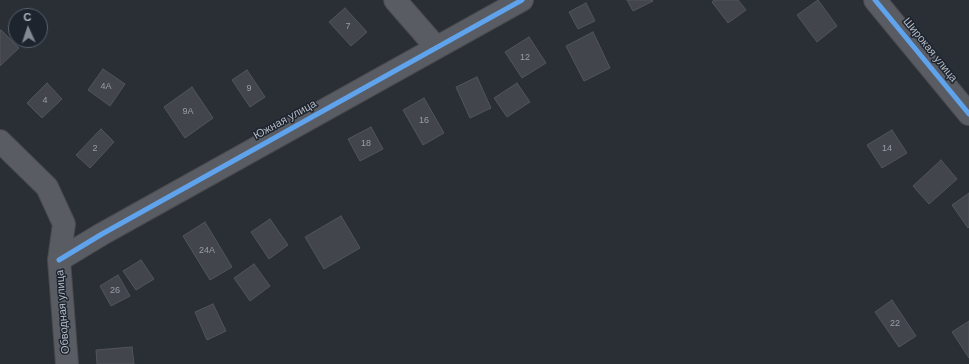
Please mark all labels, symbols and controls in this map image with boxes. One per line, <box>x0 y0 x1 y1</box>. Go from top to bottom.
north arrow <box>8 8 48 48</box>
text: С <box>23 11 32 23</box>
street label: Широкая улица <box>900 15 960 85</box>
house number: 7 <box>345 22 351 32</box>
house number: 12 <box>520 53 530 63</box>
house number: 4А <box>100 82 112 92</box>
house number: 9 <box>246 84 252 94</box>
house number: 4 <box>42 96 48 106</box>
street label: Южная улица <box>251 97 319 143</box>
house number: 9А <box>182 107 194 117</box>
house number: 16 <box>419 116 429 126</box>
house number: 18 <box>361 139 371 149</box>
house number: 2 <box>92 144 98 154</box>
house number: 14 <box>882 144 892 154</box>
house number: 24А <box>199 246 215 256</box>
street label: Обводная улица <box>53 269 73 355</box>
house number: 26 <box>110 286 120 296</box>
house number: 22 <box>890 319 900 329</box>

